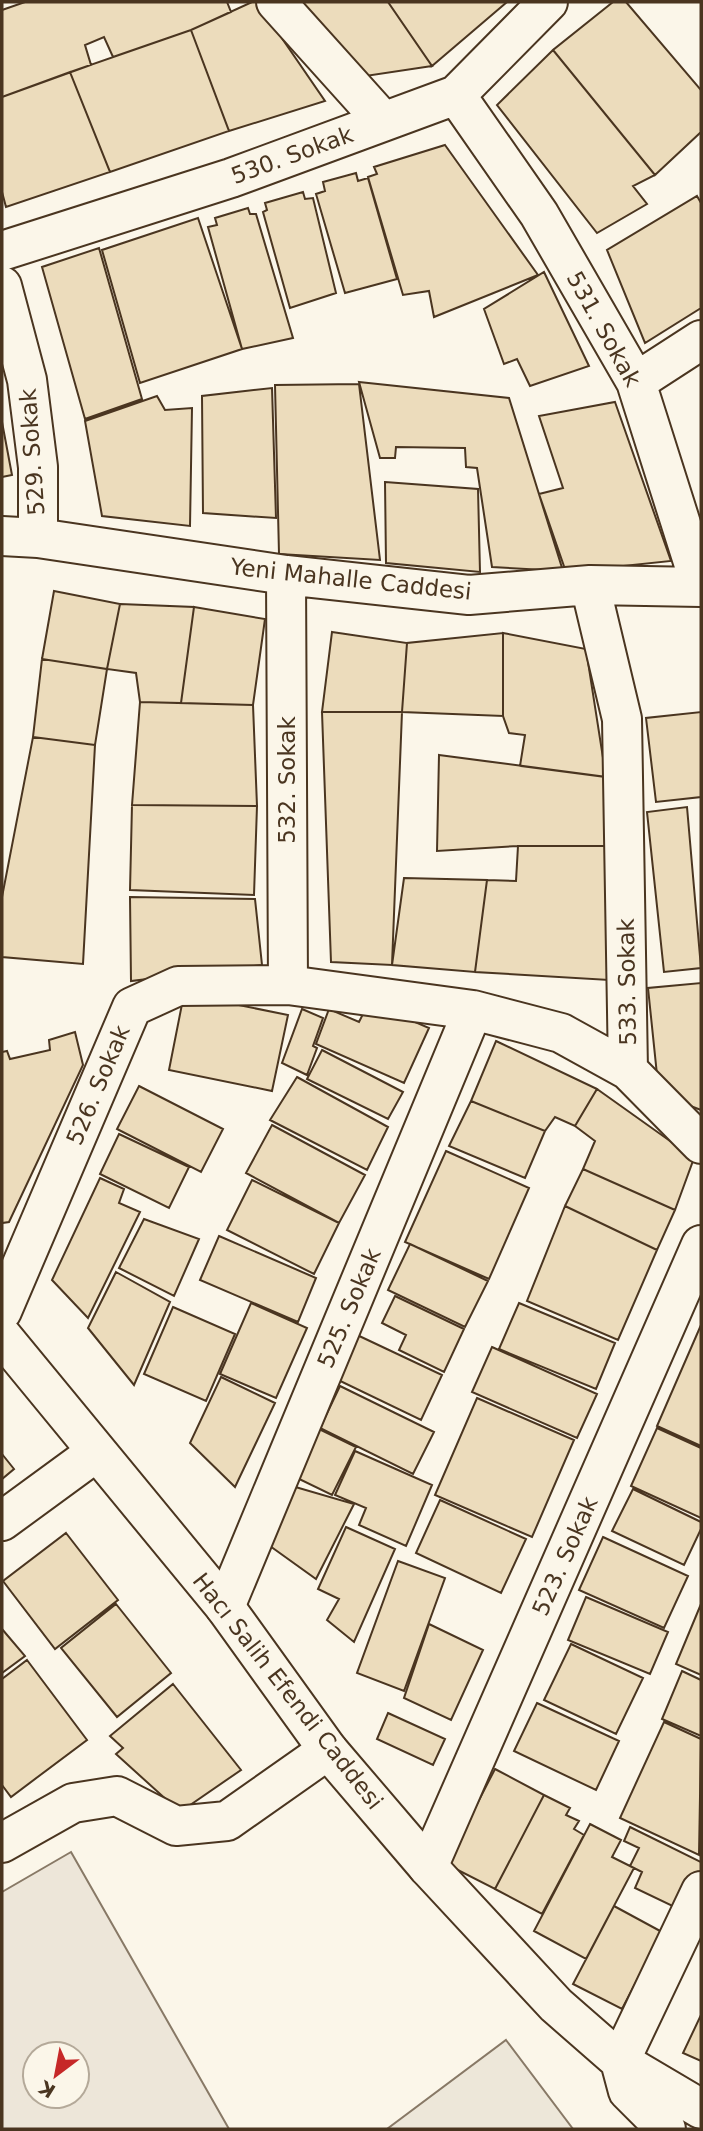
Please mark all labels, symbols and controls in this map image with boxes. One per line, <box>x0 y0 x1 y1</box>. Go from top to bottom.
street label: 530. Sokak <box>228 121 357 189</box>
street label: 531. Sokak <box>562 267 647 392</box>
street label: 529. Sokak <box>15 387 49 517</box>
street label: Yeni Mahalle Caddesi <box>228 553 473 605</box>
street label: 532. Sokak <box>274 716 300 844</box>
street label: 533. Sokak <box>613 917 641 1046</box>
street label: 526. Sokak <box>61 1021 135 1149</box>
street label: 525. Sokak <box>312 1244 386 1372</box>
street label: 523. Sokak <box>527 1492 603 1620</box>
street label: Hacı Salih Efendi Caddesi <box>188 1568 388 1814</box>
north arrow <box>21 2040 91 2110</box>
text: K <box>34 2076 59 2103</box>

